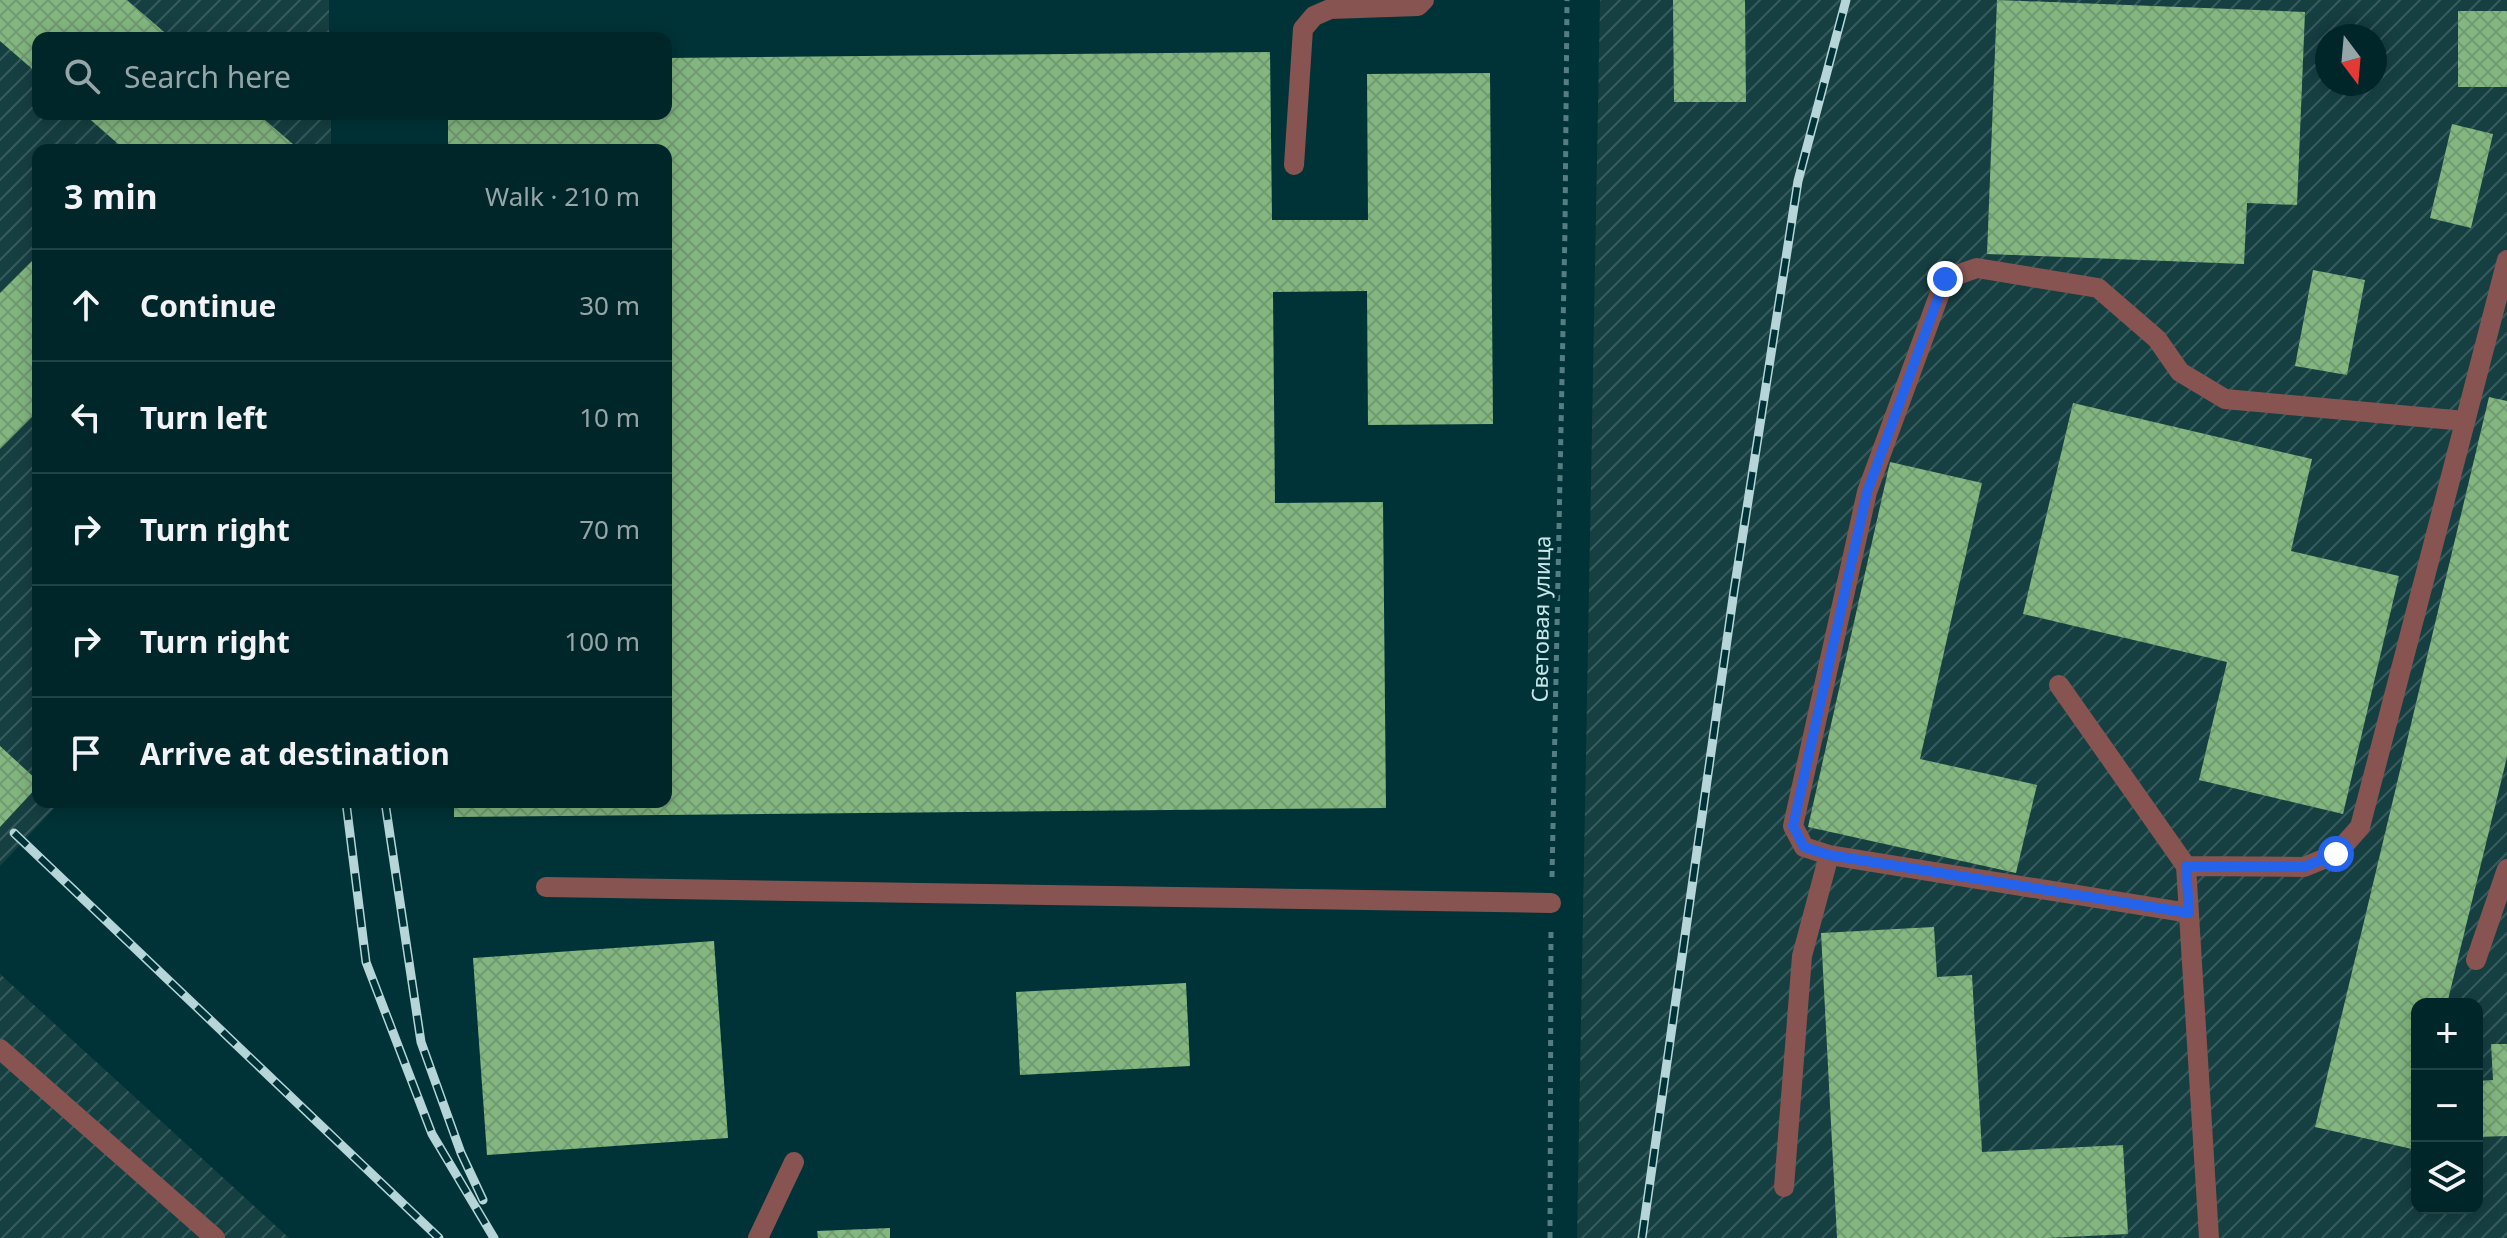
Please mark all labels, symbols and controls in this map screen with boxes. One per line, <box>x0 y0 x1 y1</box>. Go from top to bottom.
north arrow <box>2315 24 2387 96</box>
search box <box>32 32 672 120</box>
icon: search <box>60 54 104 98</box>
text: Search here <box>124 56 291 97</box>
text: 3 min <box>64 173 158 219</box>
text: Walk · 210 m <box>485 178 640 214</box>
route end <box>1927 261 1963 297</box>
icon: ahead <box>64 283 108 327</box>
text: Continue <box>140 285 276 326</box>
text: 30 m <box>579 287 640 323</box>
icon: left <box>64 395 108 439</box>
text: Turn left <box>140 397 268 438</box>
text: 10 m <box>579 399 640 435</box>
icon: right <box>64 507 108 551</box>
text: Turn right <box>140 509 290 550</box>
text: 70 m <box>579 511 640 547</box>
street label: Световая улица <box>1524 535 1556 703</box>
icon: right <box>64 619 108 663</box>
text: Turn right <box>140 621 290 662</box>
text: 100 m <box>564 623 640 659</box>
icon: arrive <box>64 731 108 775</box>
text: Arrive at destination <box>140 733 450 774</box>
route start <box>2318 836 2354 872</box>
map controls <box>2411 998 2483 1214</box>
button: + <box>2411 998 2483 1070</box>
button: − <box>2411 1070 2483 1142</box>
button: layers <box>2411 1142 2483 1214</box>

